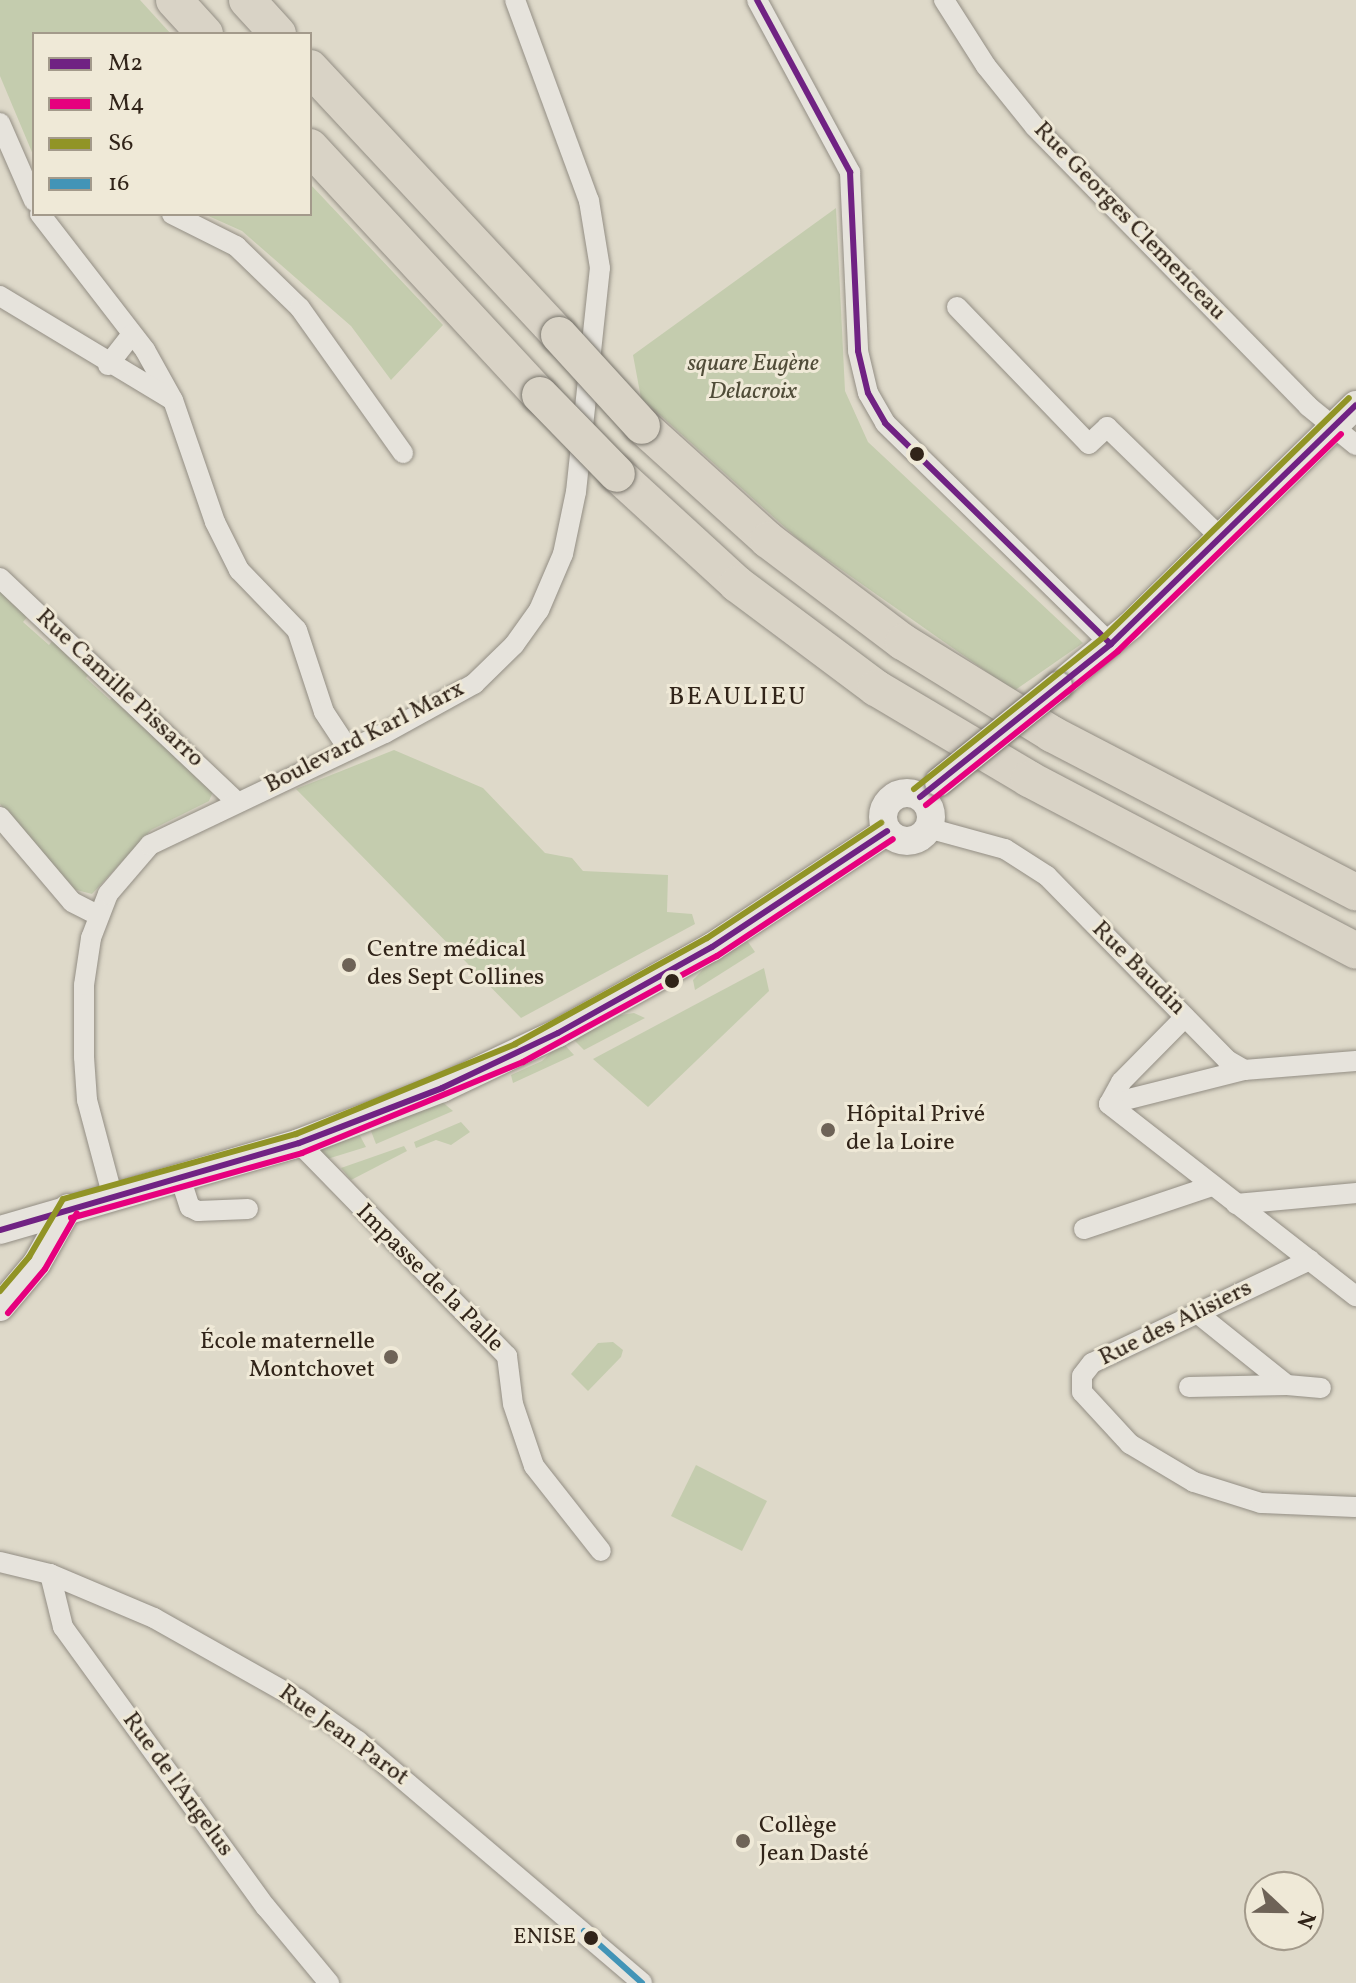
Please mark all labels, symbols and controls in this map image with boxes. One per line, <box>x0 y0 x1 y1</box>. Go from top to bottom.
legend <box>32 32 312 216</box>
text: M2 <box>108 47 143 81</box>
text: M4 <box>108 87 145 121</box>
street label: Rue Georges Clemenceau <box>1026 117 1232 327</box>
text: S6 <box>108 127 133 161</box>
text: 16 <box>108 167 129 201</box>
park label: square Eugène Delacroix <box>687 351 819 407</box>
unlabelled marker <box>909 446 925 462</box>
street label: Rue Camille Pissarro <box>29 604 209 774</box>
street label: Boulevard Karl Marx <box>261 675 469 801</box>
district label: BEAULIEU <box>668 682 808 714</box>
street label: Rue Baudin <box>1085 916 1191 1022</box>
place label: Centre médical des Sept Collines <box>367 937 544 993</box>
marker: Centre médical des Sept Collines <box>338 954 360 976</box>
unlabelled marker <box>664 973 680 989</box>
place label: Hôpital Privé de la Loire <box>846 1102 985 1158</box>
marker: Hôpital Privé de la Loire <box>817 1119 839 1141</box>
street label: Impasse de la Palle <box>349 1199 509 1359</box>
street label: Rue des Alisiers <box>1095 1275 1257 1373</box>
place label: École maternelle Montchovet <box>200 1329 375 1385</box>
marker: École maternelle Montchovet <box>382 1348 400 1366</box>
street label: Rue Jean Parot <box>272 1679 414 1793</box>
street label: Rue de l'Angelus <box>115 1707 239 1863</box>
place label: Collège Jean Dasté <box>759 1813 869 1869</box>
marker: Collège Jean Dasté <box>734 1832 752 1850</box>
north arrow <box>1244 1871 1324 1951</box>
text: N <box>1287 1906 1322 1933</box>
place label: ENISE <box>513 1925 576 1951</box>
marker: ENISE <box>583 1930 599 1946</box>

